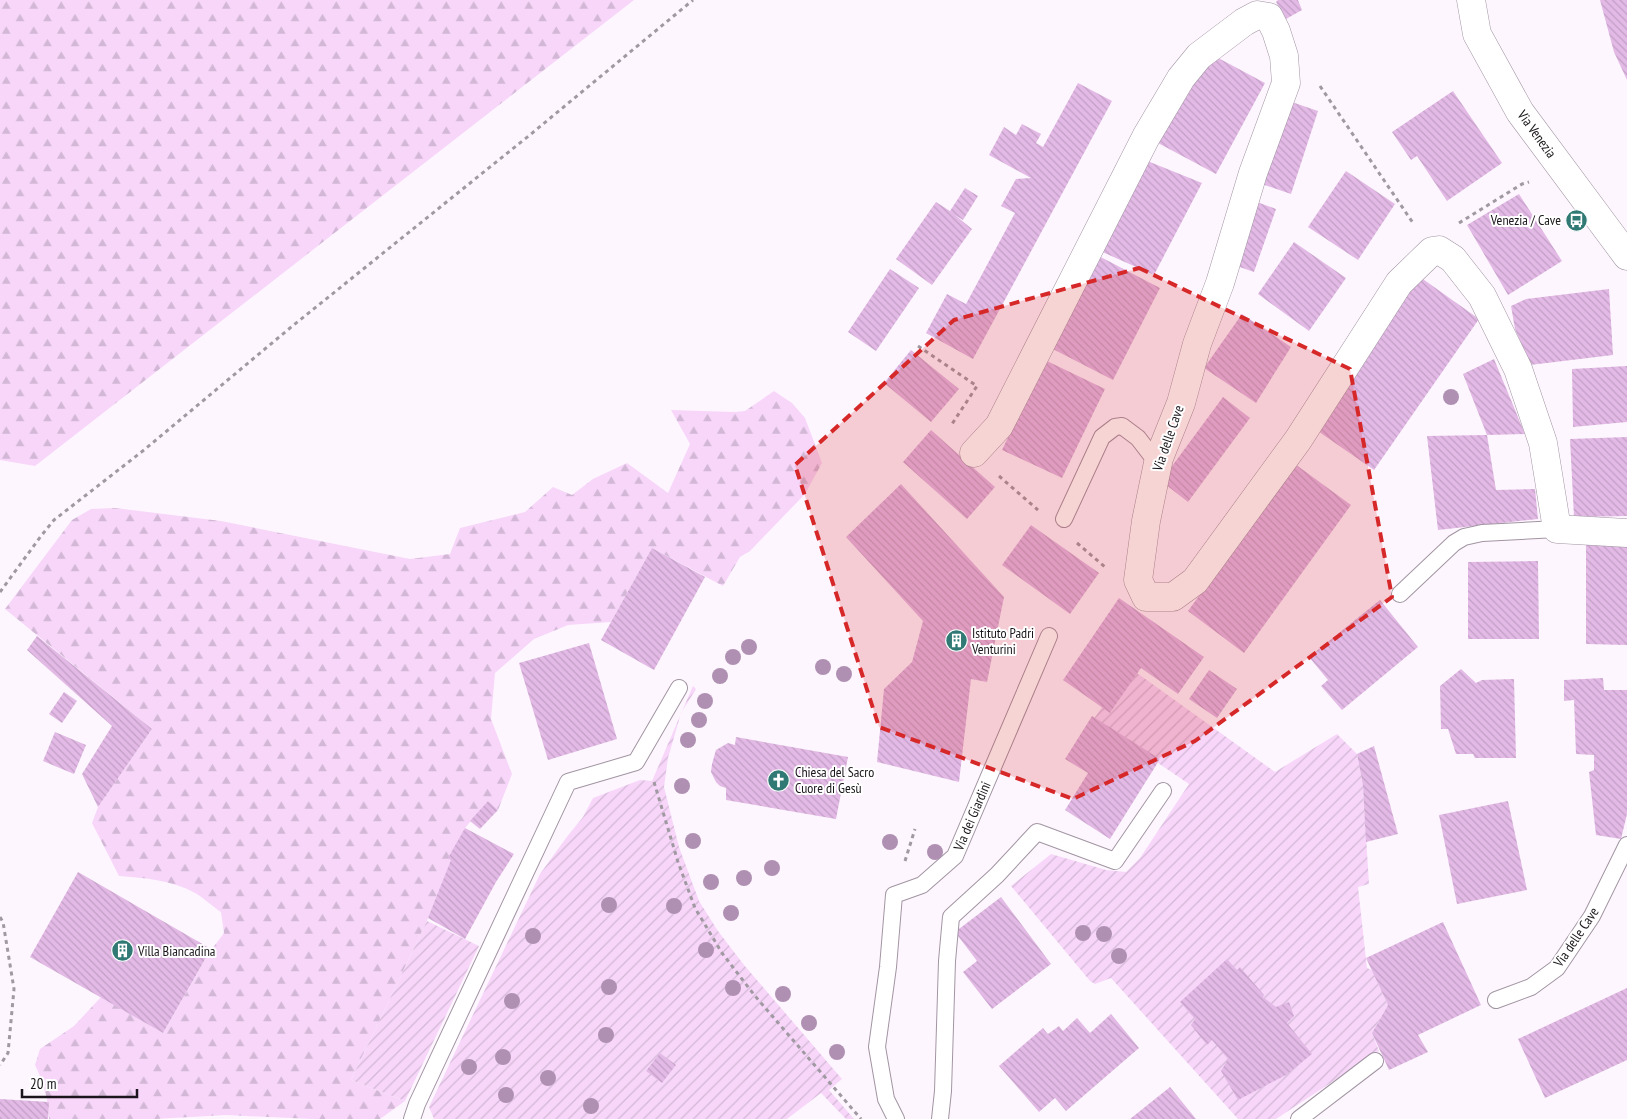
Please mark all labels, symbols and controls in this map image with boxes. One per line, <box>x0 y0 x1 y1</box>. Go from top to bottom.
street label: Via Venezia <box>1513 106 1560 161</box>
bus stop icon: Venezia / Cave <box>1565 208 1589 232</box>
place label: Venezia / Cave <box>1490 211 1561 229</box>
street label: Via delle Cave <box>1148 403 1188 474</box>
place label: Istituto Padri Venturini <box>971 624 1034 658</box>
building icon: Istituto Padri Venturini <box>944 629 968 653</box>
place label: Chiesa del Sacro Cuore di Gesù <box>795 763 874 797</box>
church icon: Chiesa del Sacro Cuore di Gesù <box>767 768 791 792</box>
street label: Via dei Giardini <box>949 779 995 854</box>
street label: Via delle Cave <box>1549 903 1603 971</box>
building icon: Villa Biancadina <box>110 939 134 963</box>
place label: Villa Biancadina <box>137 942 215 960</box>
scale bar <box>22 1066 138 1098</box>
text: 20 m <box>30 1074 56 1093</box>

